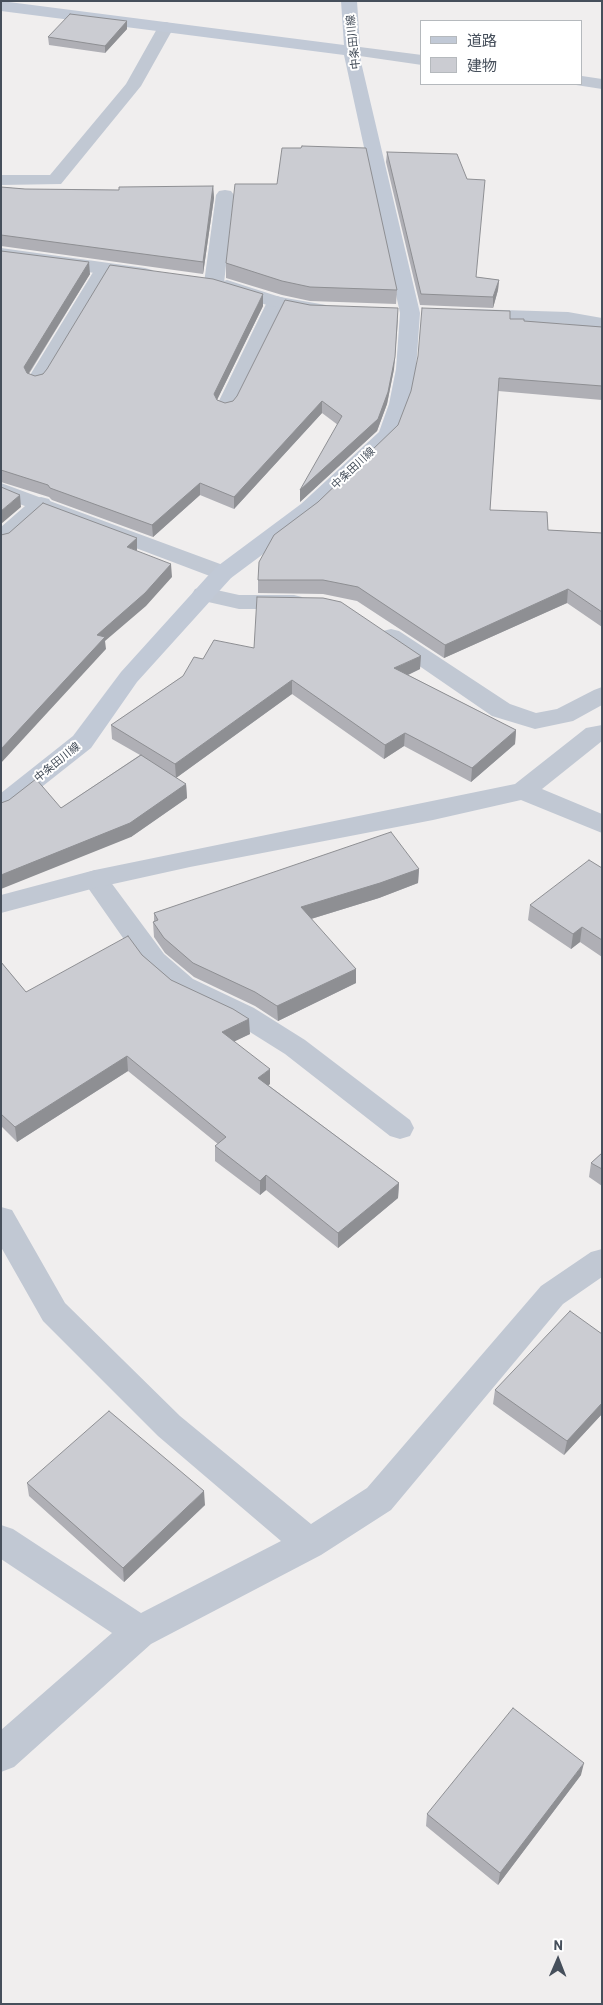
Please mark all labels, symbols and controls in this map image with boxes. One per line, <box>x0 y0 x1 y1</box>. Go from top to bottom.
street label: 中条田川線 <box>344 14 362 70</box>
legend <box>420 20 583 85</box>
text: 道路 <box>467 31 497 49</box>
text: 建物 <box>467 56 497 74</box>
street label: 中条田川線 <box>328 444 378 492</box>
street label: 中条田川線 <box>31 740 83 784</box>
north arrow <box>533 1935 583 1985</box>
text: N <box>553 1936 563 1953</box>

